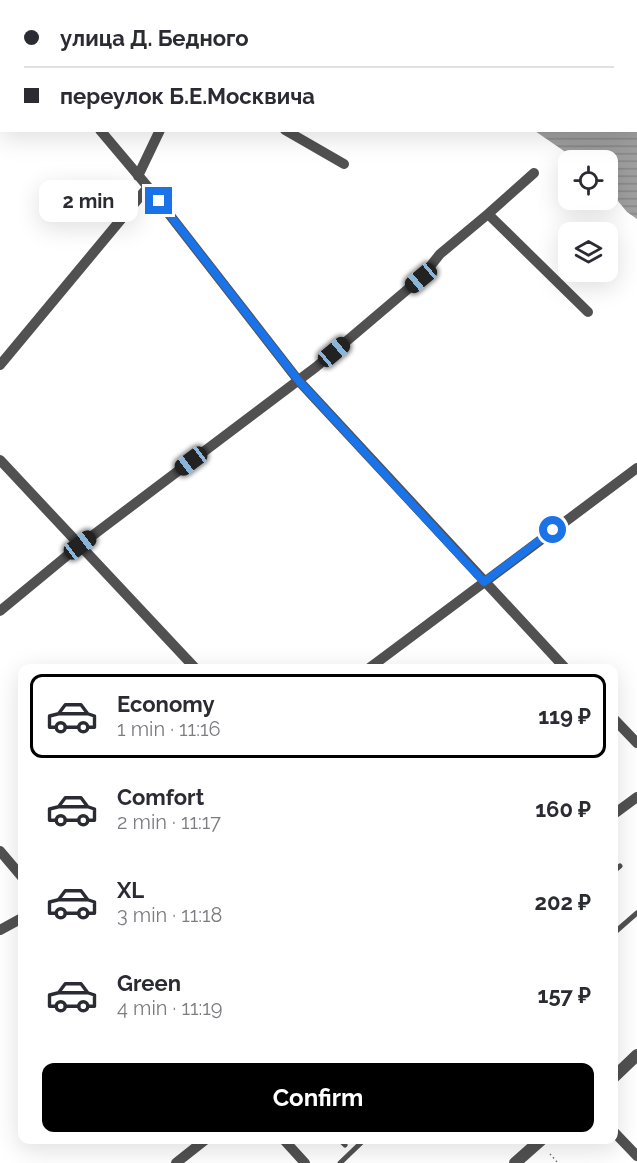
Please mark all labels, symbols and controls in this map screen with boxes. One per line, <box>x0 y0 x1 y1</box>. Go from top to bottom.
text: улица Д. Бедного <box>60 25 249 51</box>
text: переулок Б.Е.Москвича <box>60 83 315 109</box>
map controls <box>558 150 618 282</box>
button: locate <box>558 150 618 210</box>
callout: 2 min <box>39 180 138 222</box>
route end <box>145 187 172 214</box>
text: 2 min <box>63 189 114 213</box>
button: layers <box>558 222 618 282</box>
car <box>401 260 441 296</box>
car <box>314 334 354 370</box>
car <box>171 443 211 479</box>
route start <box>539 516 566 543</box>
car <box>60 527 100 563</box>
icon: car <box>45 689 99 743</box>
text: Economy <box>117 691 215 717</box>
text: 119 ₽ <box>538 703 591 729</box>
text: 1 min · 11:16 <box>117 717 221 741</box>
icon: car <box>45 782 99 836</box>
text: Comfort <box>117 784 204 810</box>
text: 160 ₽ <box>535 796 591 822</box>
text: 2 min · 11:17 <box>117 810 221 834</box>
icon: car <box>45 875 99 929</box>
text: XL <box>117 877 144 903</box>
text: 202 ₽ <box>535 889 591 915</box>
text: 3 min · 11:18 <box>117 903 222 927</box>
icon: car <box>45 968 99 1022</box>
text: Green <box>117 970 181 996</box>
text: 157 ₽ <box>538 982 591 1008</box>
text: 4 min · 11:19 <box>117 996 223 1020</box>
button: Confirm <box>42 1063 594 1132</box>

